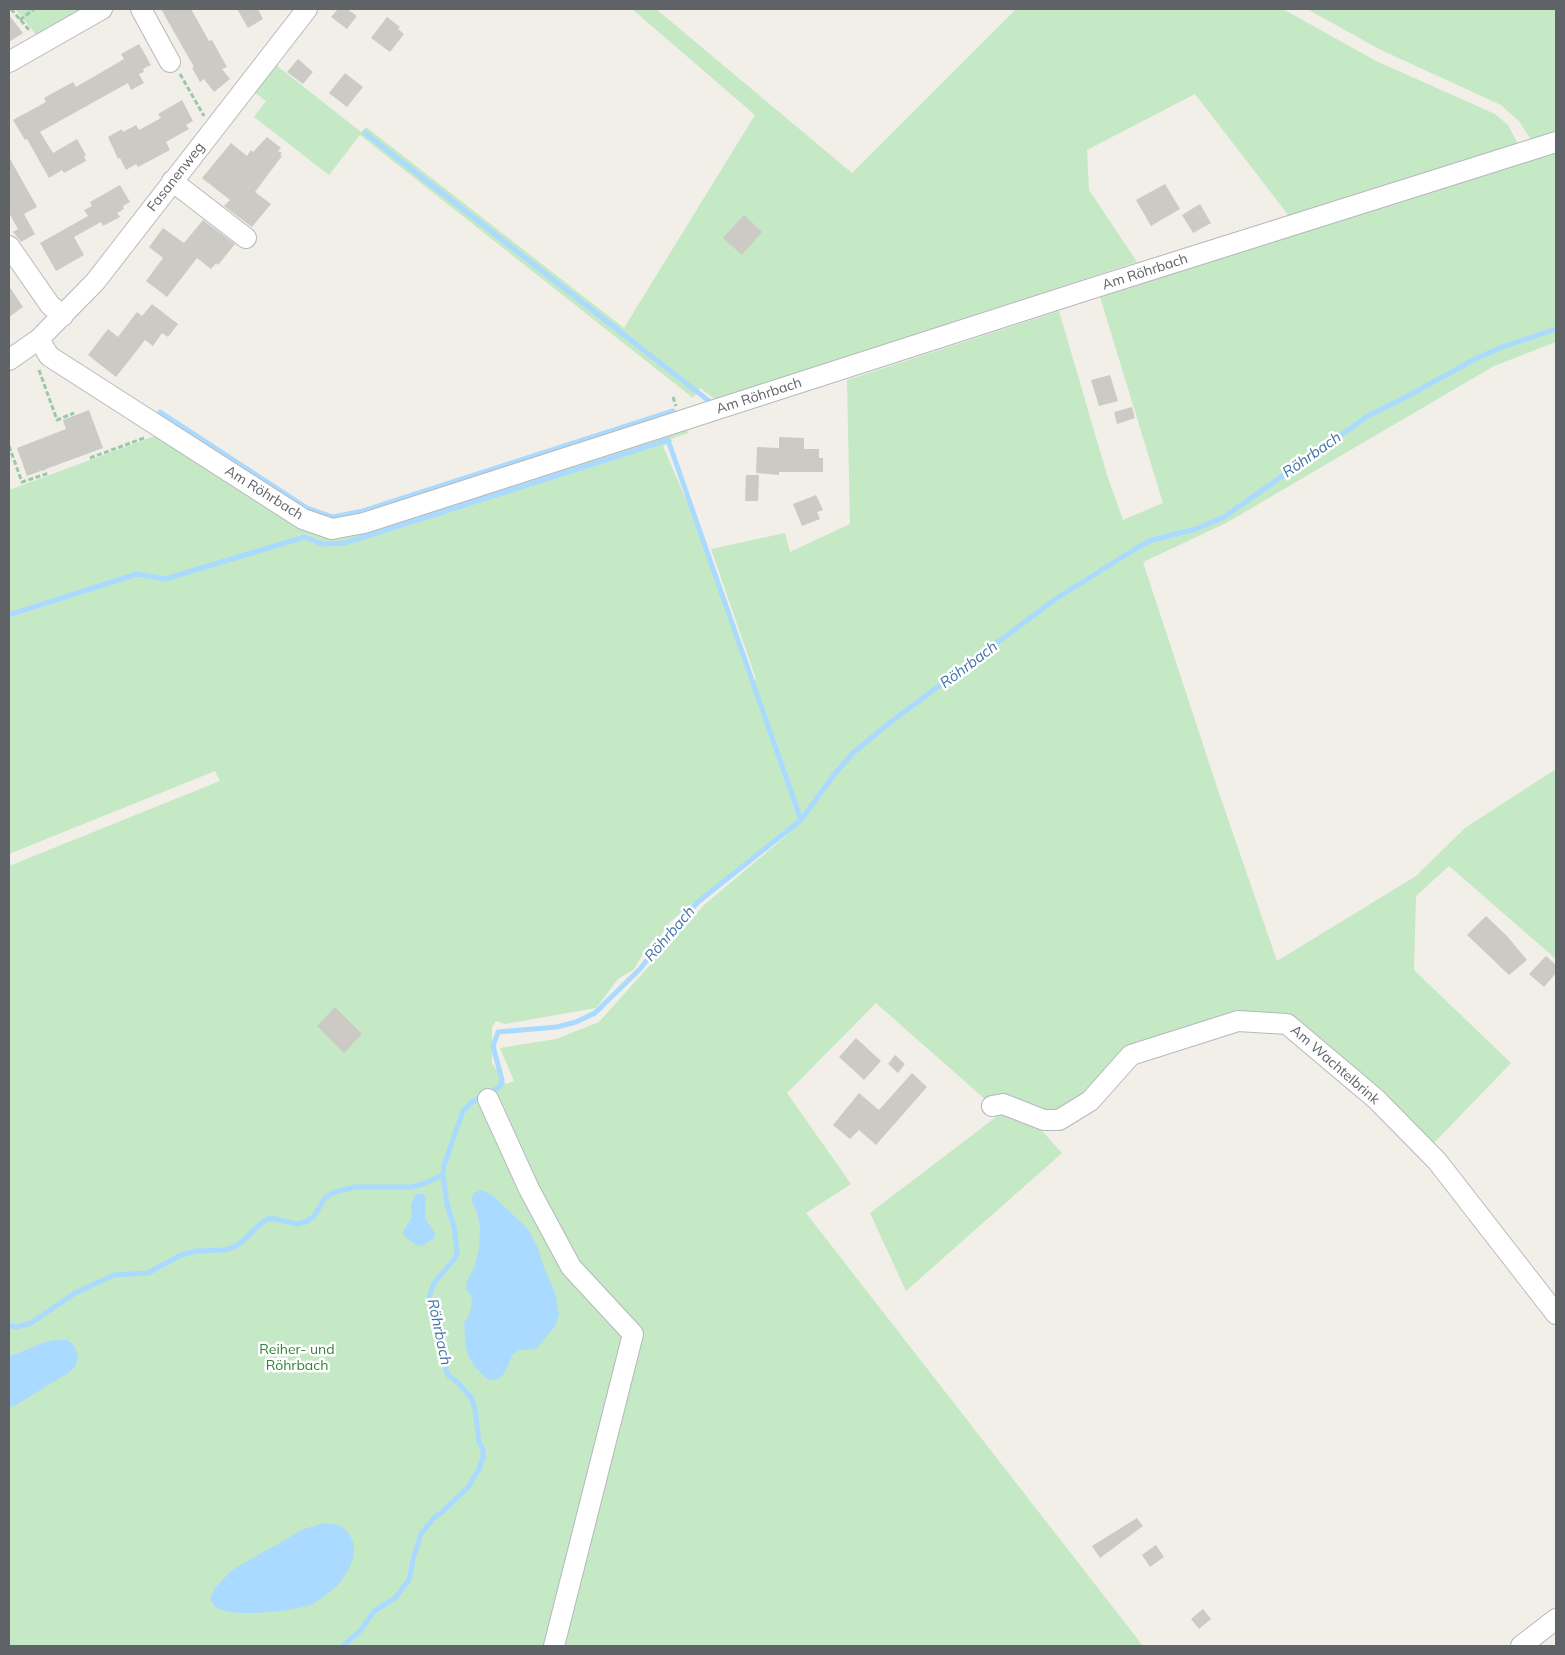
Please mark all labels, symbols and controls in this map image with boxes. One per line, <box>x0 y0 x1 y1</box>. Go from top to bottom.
street label: Fasanenweg <box>144 139 208 215</box>
street label: Am Röhrbach <box>1100 250 1190 294</box>
street label: Am Röhrbach <box>714 374 804 418</box>
water label: Röhrbach <box>1279 428 1345 482</box>
street label: Am Röhrbach <box>222 462 306 524</box>
water label: Röhrbach <box>937 638 1001 692</box>
water label: Röhrbach <box>641 903 699 965</box>
street label: Am Wachtelbrink <box>1287 1022 1383 1108</box>
water label: Röhrbach <box>423 1297 455 1367</box>
park label: Reiher- und Röhrbach <box>259 1342 335 1374</box>

